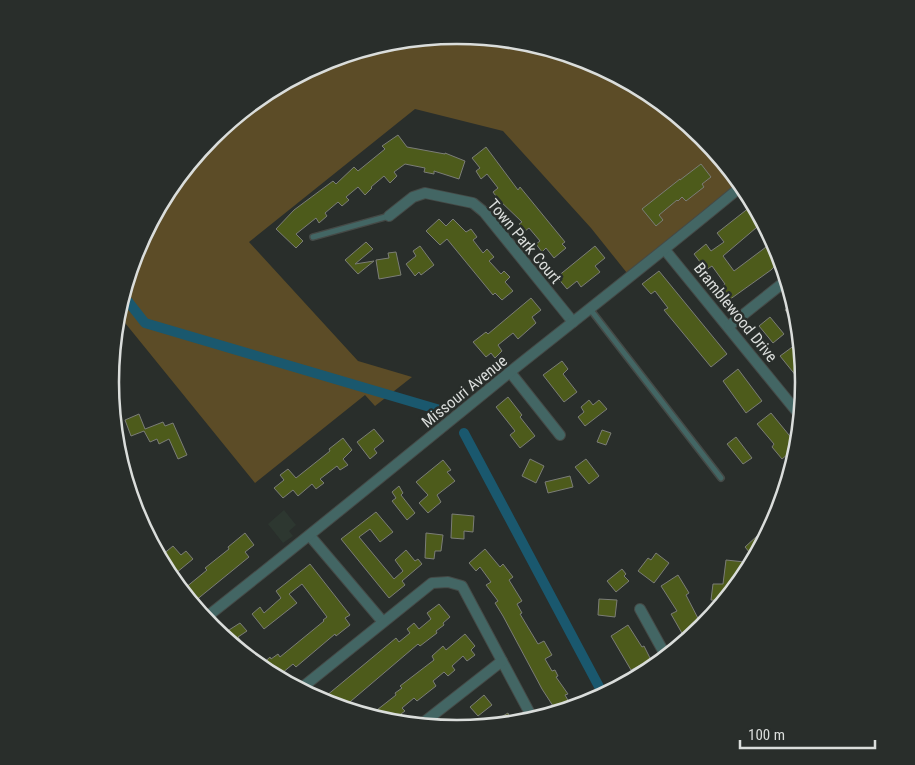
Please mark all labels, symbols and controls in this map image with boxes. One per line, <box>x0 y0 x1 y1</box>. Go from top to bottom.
street label: Town Park Court <box>484 195 566 288</box>
street label: Bramblewood Drive <box>690 259 781 366</box>
street label: Missouri Avenue <box>418 351 511 432</box>
scale bar <box>740 718 875 750</box>
text: 100 m <box>748 726 785 744</box>

